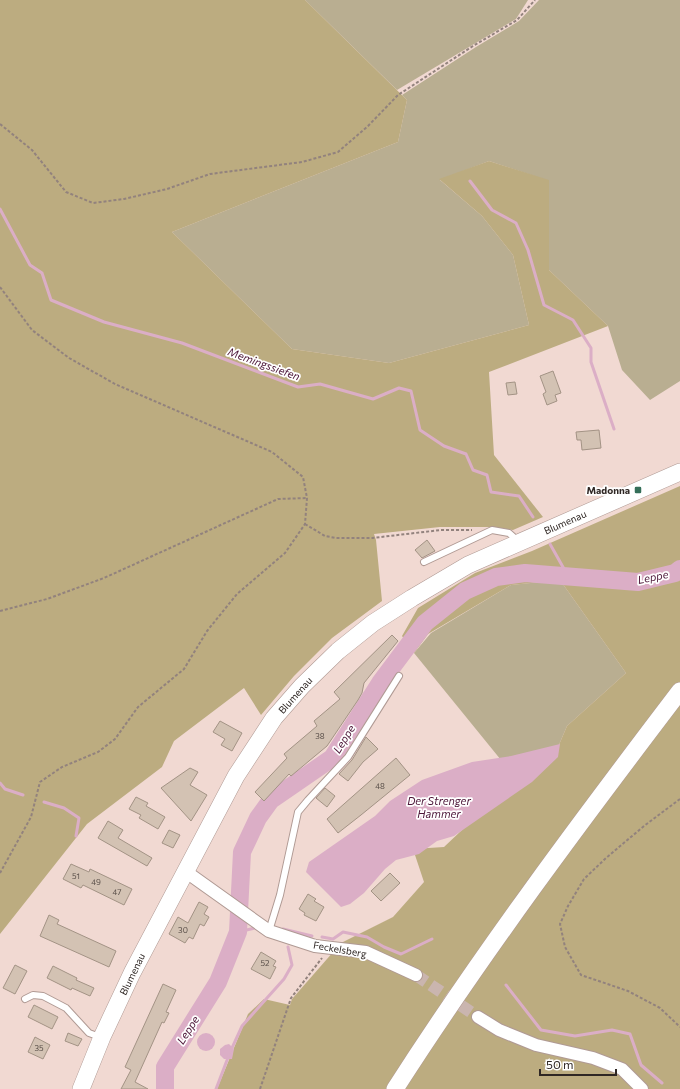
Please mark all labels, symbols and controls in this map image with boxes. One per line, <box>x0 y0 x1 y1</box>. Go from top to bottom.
water label: Memingssiefen <box>226 344 302 383</box>
place label: Madonna <box>587 484 630 496</box>
marker: Madonna <box>633 485 643 495</box>
street label: Blumenau <box>542 507 588 537</box>
water label: Leppe <box>636 567 670 586</box>
street label: Blumenau <box>275 674 315 716</box>
water label: Leppe <box>330 722 357 755</box>
house number: 38 <box>315 731 325 741</box>
house number: 48 <box>375 781 385 791</box>
water label: Der Strenger Hammer <box>407 794 471 820</box>
house number: 51 <box>72 871 80 881</box>
house number: 49 <box>91 877 101 887</box>
house number: 47 <box>113 887 121 897</box>
house number: 30 <box>178 925 188 935</box>
street label: Feckelsberg <box>312 938 368 960</box>
street label: Blumenau <box>117 951 147 997</box>
house number: 52 <box>260 958 270 968</box>
water label: Leppe <box>174 1013 202 1046</box>
house number: 35 <box>34 1043 44 1053</box>
scale bar <box>540 1051 616 1077</box>
text: 50 m <box>546 1057 574 1071</box>

